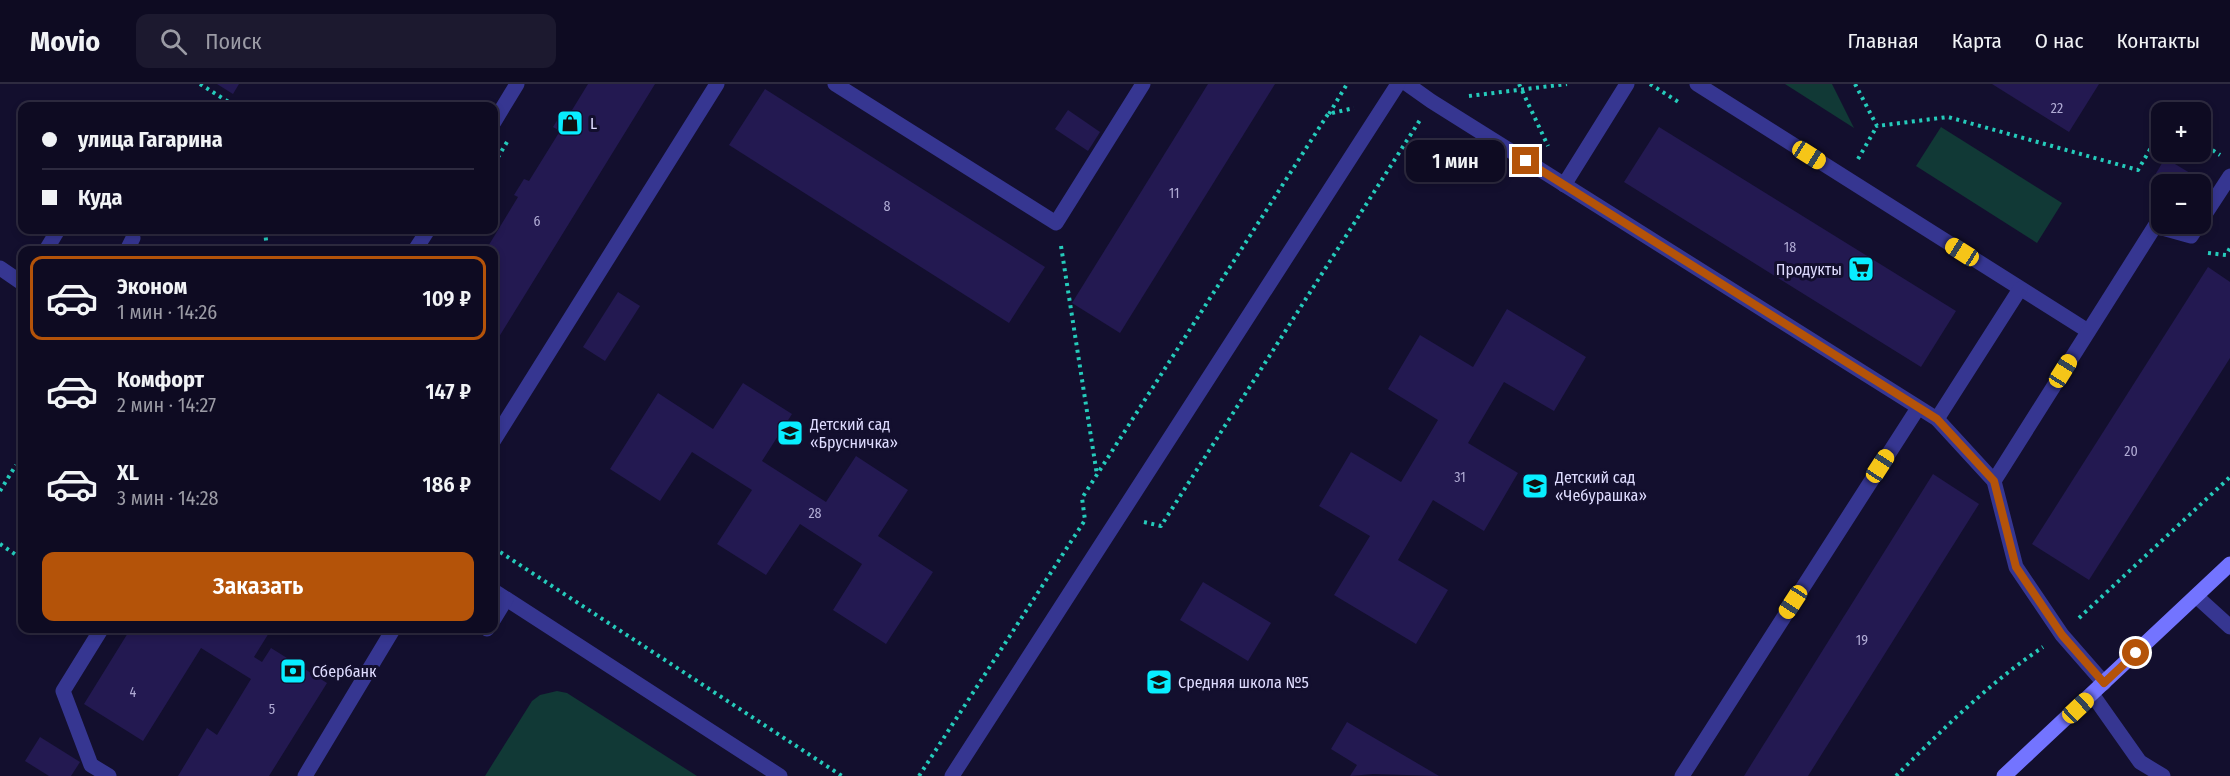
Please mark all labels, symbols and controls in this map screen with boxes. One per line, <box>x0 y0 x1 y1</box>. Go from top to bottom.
search box <box>136 14 556 68</box>
text: Movio <box>30 25 100 58</box>
icon: search <box>157 25 190 58</box>
text: Поиск <box>205 28 262 55</box>
text: Главная <box>1848 28 1919 54</box>
text: Карта <box>1952 28 2002 54</box>
text: О нас <box>2035 28 2083 54</box>
text: Контакты <box>2116 28 2200 54</box>
house number: 22 <box>2051 100 2063 117</box>
map controls <box>2151 102 2211 234</box>
button: + <box>2151 102 2211 162</box>
shop icon: L <box>555 108 585 138</box>
place label: L <box>590 114 597 133</box>
text: улица Гагарина <box>78 126 223 153</box>
car <box>1789 138 1829 172</box>
callout: 1 мин <box>1406 140 1505 182</box>
route end <box>1512 147 1539 174</box>
text: 1 мин <box>1432 149 1479 173</box>
button: − <box>2151 174 2211 234</box>
text: Куда <box>78 184 122 211</box>
house number: 11 <box>1169 185 1179 202</box>
house number: 8 <box>884 198 891 215</box>
house number: 6 <box>534 213 541 230</box>
car <box>1942 235 1982 269</box>
house number: 18 <box>1784 239 1796 256</box>
supermarket icon: Продукты <box>1846 254 1876 284</box>
place label: Продукты <box>1776 260 1842 279</box>
icon: car <box>45 271 99 325</box>
text: Эконом <box>117 273 187 300</box>
text: 109 ₽ <box>423 285 471 312</box>
text: 1 мин · 14:26 <box>117 300 217 324</box>
car <box>2046 351 2080 391</box>
icon: car <box>45 364 99 418</box>
text: Комфорт <box>117 366 204 393</box>
text: 147 ₽ <box>425 378 471 405</box>
text: 2 мин · 14:27 <box>117 393 216 417</box>
place label: Детский сад «Брусничка» <box>809 415 898 452</box>
school or university icon: Детский сад «Брусничка» <box>775 418 805 448</box>
house number: 20 <box>2124 443 2138 460</box>
car <box>1863 446 1897 486</box>
icon: car <box>45 457 99 511</box>
text: XL <box>117 459 139 486</box>
place label: Детский сад «Чебурашка» <box>1554 468 1647 505</box>
house number: 31 <box>1454 469 1466 486</box>
text: 186 ₽ <box>423 471 471 498</box>
school or university icon: Детский сад «Чебурашка» <box>1520 471 1550 501</box>
text: 3 мин · 14:28 <box>117 486 218 510</box>
house number: 28 <box>808 505 822 522</box>
button: Заказать <box>42 552 474 621</box>
car <box>1776 582 1810 622</box>
house number: 19 <box>1856 632 1868 649</box>
route start <box>2122 639 2149 666</box>
bank icon: Сбербанк <box>278 656 308 686</box>
place label: Сбербанк <box>312 662 377 681</box>
school or university icon: Средняя школа №5 <box>1144 667 1174 697</box>
place label: Средняя школа №5 <box>1178 673 1309 692</box>
house number: 4 <box>130 684 137 701</box>
car <box>2059 689 2097 727</box>
house number: 5 <box>269 701 275 718</box>

